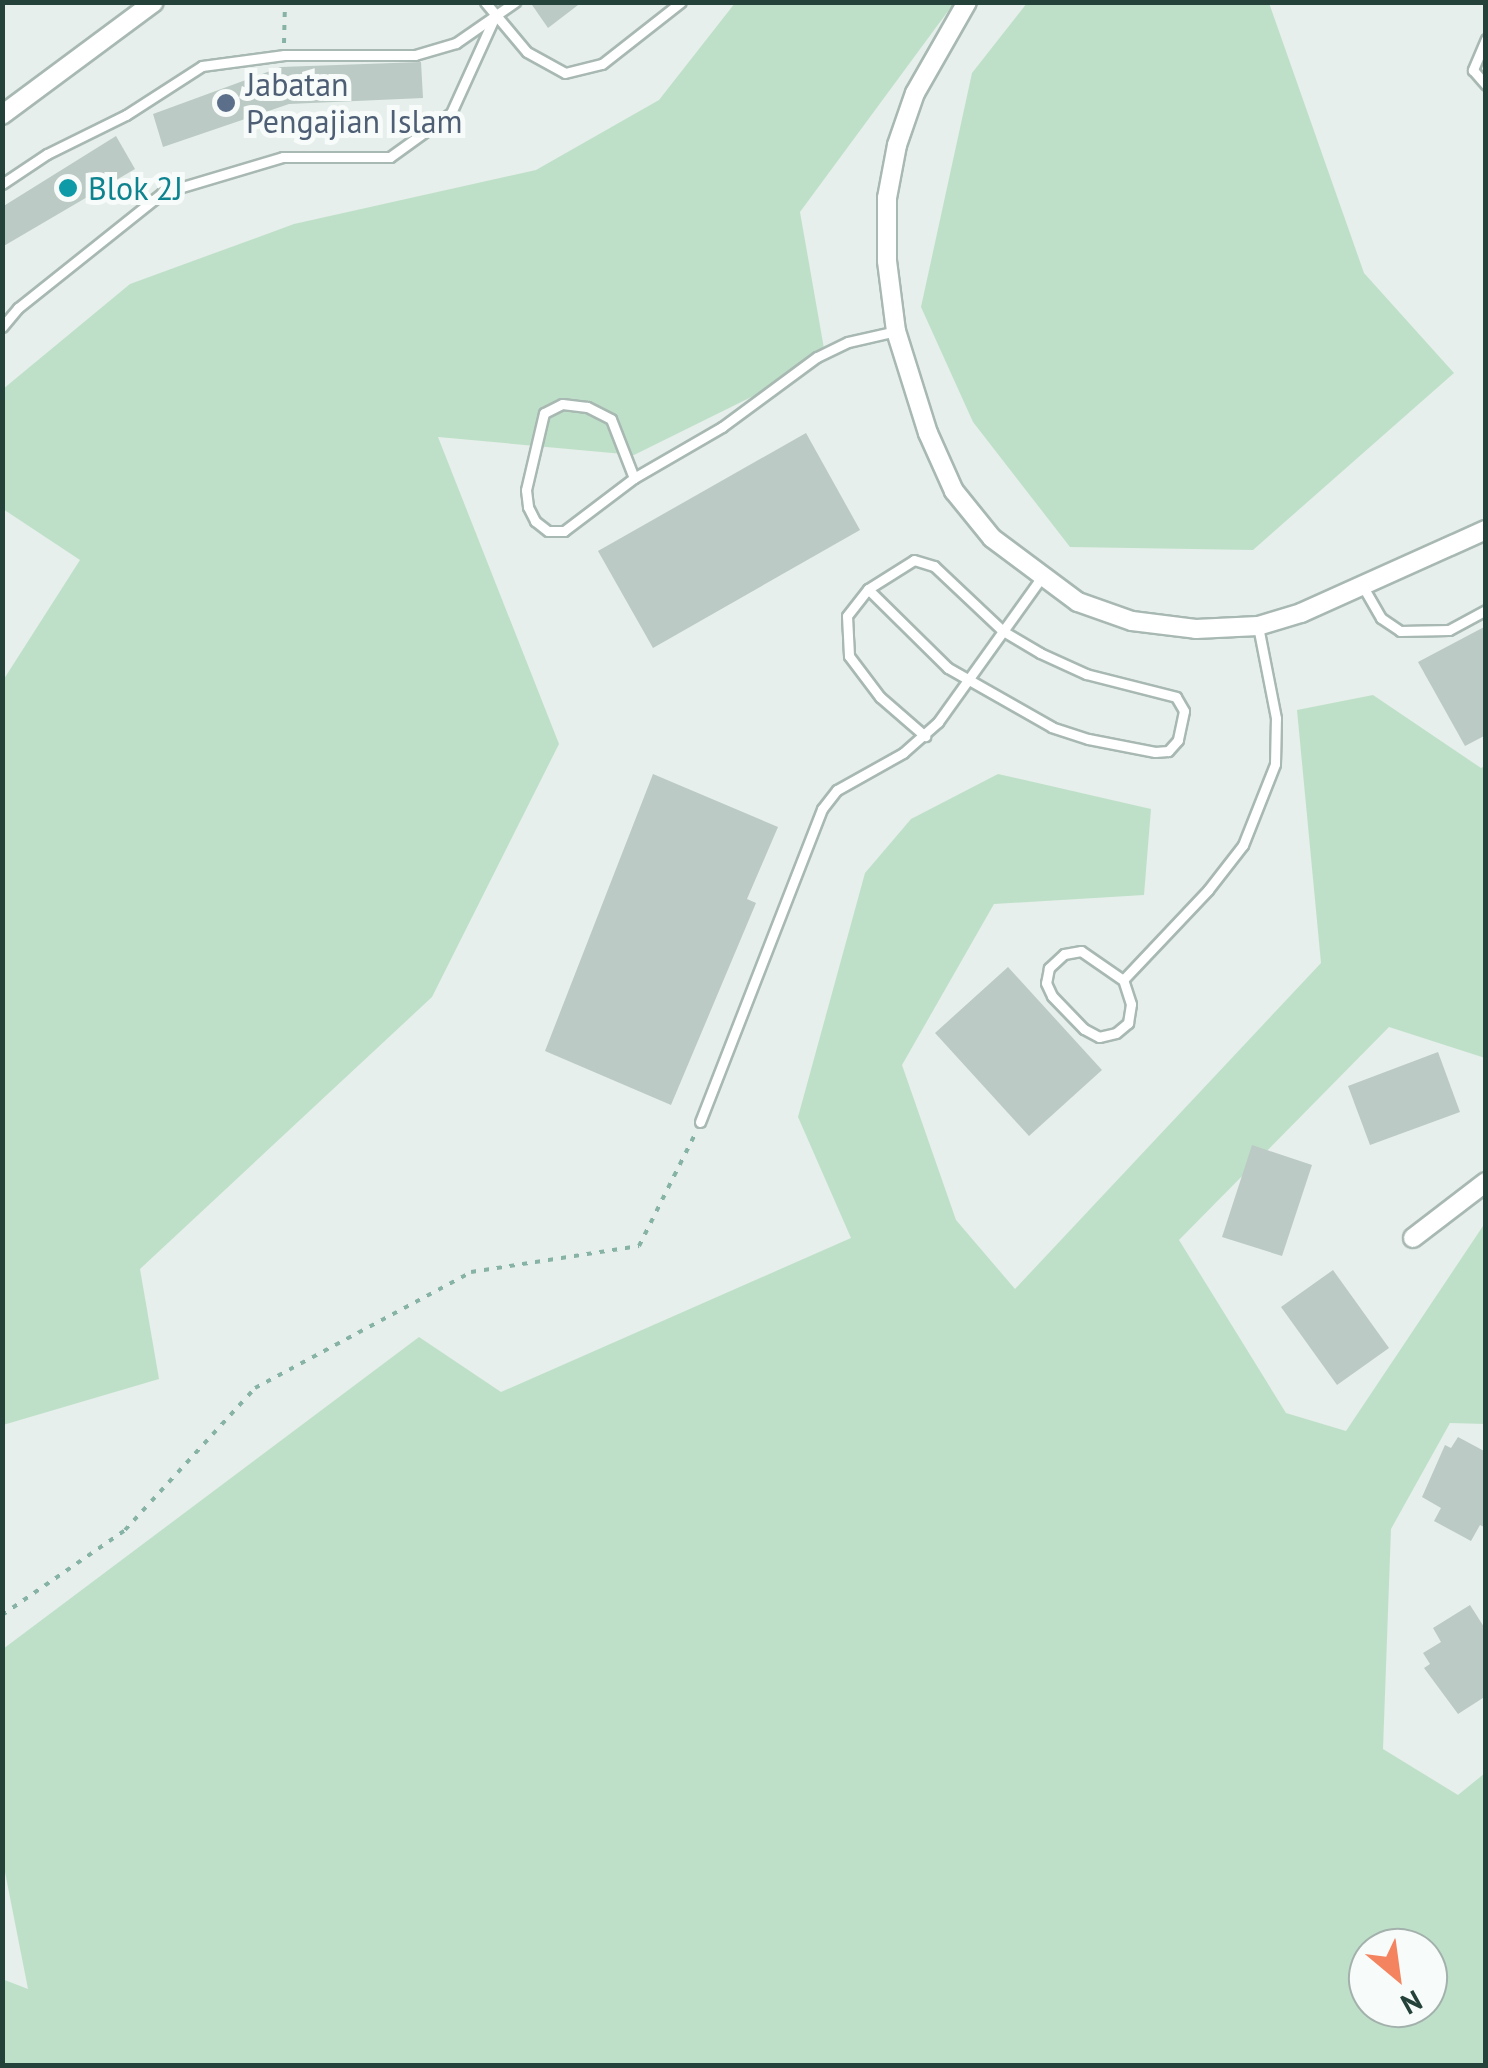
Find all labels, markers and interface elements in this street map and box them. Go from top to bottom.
place label: Jabatan Pengajian Islam [246,66,463,141]
marker: Jabatan Pengajian Islam [215,92,237,114]
place label: Blok 2J [88,169,184,207]
marker: Blok 2J [57,177,79,199]
north arrow [1348,1928,1448,2028]
text: N [1395,1982,1429,2024]

